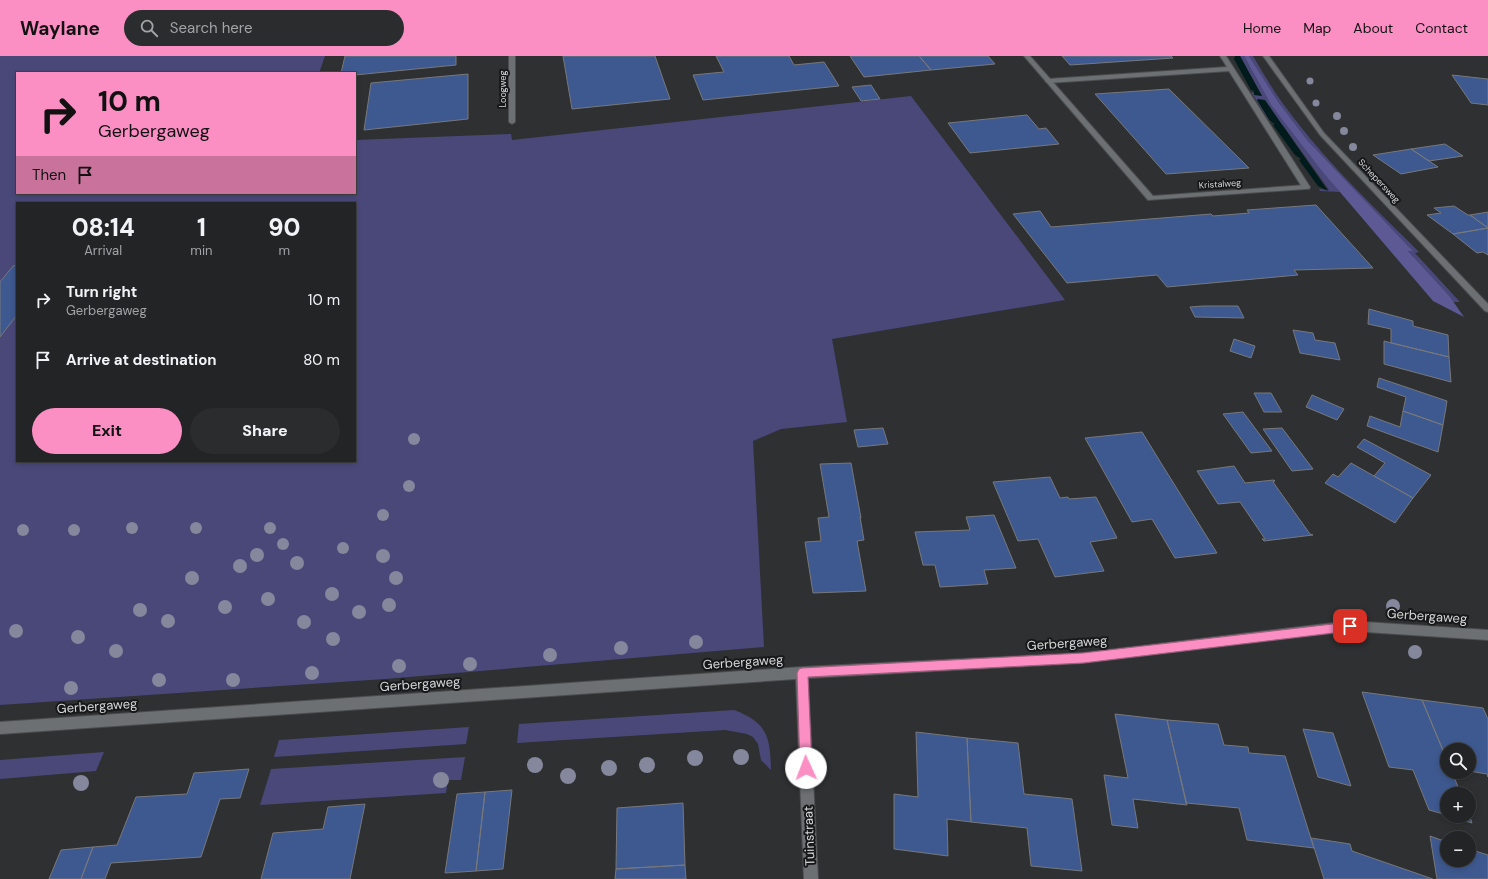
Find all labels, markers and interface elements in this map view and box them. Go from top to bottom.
search box [124,10,404,46]
text: Waylane [20,16,100,41]
icon: search [138,17,160,39]
text: Search here [170,18,253,38]
text: Home [1243,19,1281,37]
text: Map [1303,19,1331,37]
text: About [1353,19,1393,37]
text: Contact [1415,19,1468,37]
street label: Loogweg [497,71,509,107]
text: 10 m [98,83,161,120]
icon: right [32,88,84,140]
text: Gerbergaweg [98,119,210,143]
street label: Schepersweg [1356,156,1402,206]
icon: arrive [74,164,96,186]
text: Then [32,165,66,185]
street label: Kristalweg [1198,177,1242,191]
text: 08:14 [72,212,135,243]
text: 1 [197,212,206,243]
text: 90 [268,212,300,243]
text: Arrival [84,242,122,259]
text: min [190,242,212,259]
text: m [278,242,290,259]
text: Turn right [66,282,137,302]
icon: right [32,289,54,311]
text: 10 m [308,290,340,310]
text: Gerbergaweg [66,302,147,319]
icon: arrive [32,349,54,371]
text: Arrive at destination [66,350,217,370]
text: 80 m [303,350,340,370]
button: Exit [32,408,182,454]
button: Share [190,408,340,454]
street label: Gerbergaweg [1386,605,1468,627]
pin [1333,609,1367,643]
icon: arrive [1339,615,1361,637]
street label: Gerbergaweg [1026,632,1108,654]
street label: Gerbergaweg [702,651,784,673]
street label: Gerbergaweg [379,673,461,695]
street label: Gerbergaweg [56,695,138,717]
map controls [1440,743,1476,867]
button: search [1440,743,1476,779]
position arrow [785,747,827,789]
button: + [1440,787,1476,823]
street label: Tuinstraat [799,806,819,866]
button: − [1440,831,1476,867]

